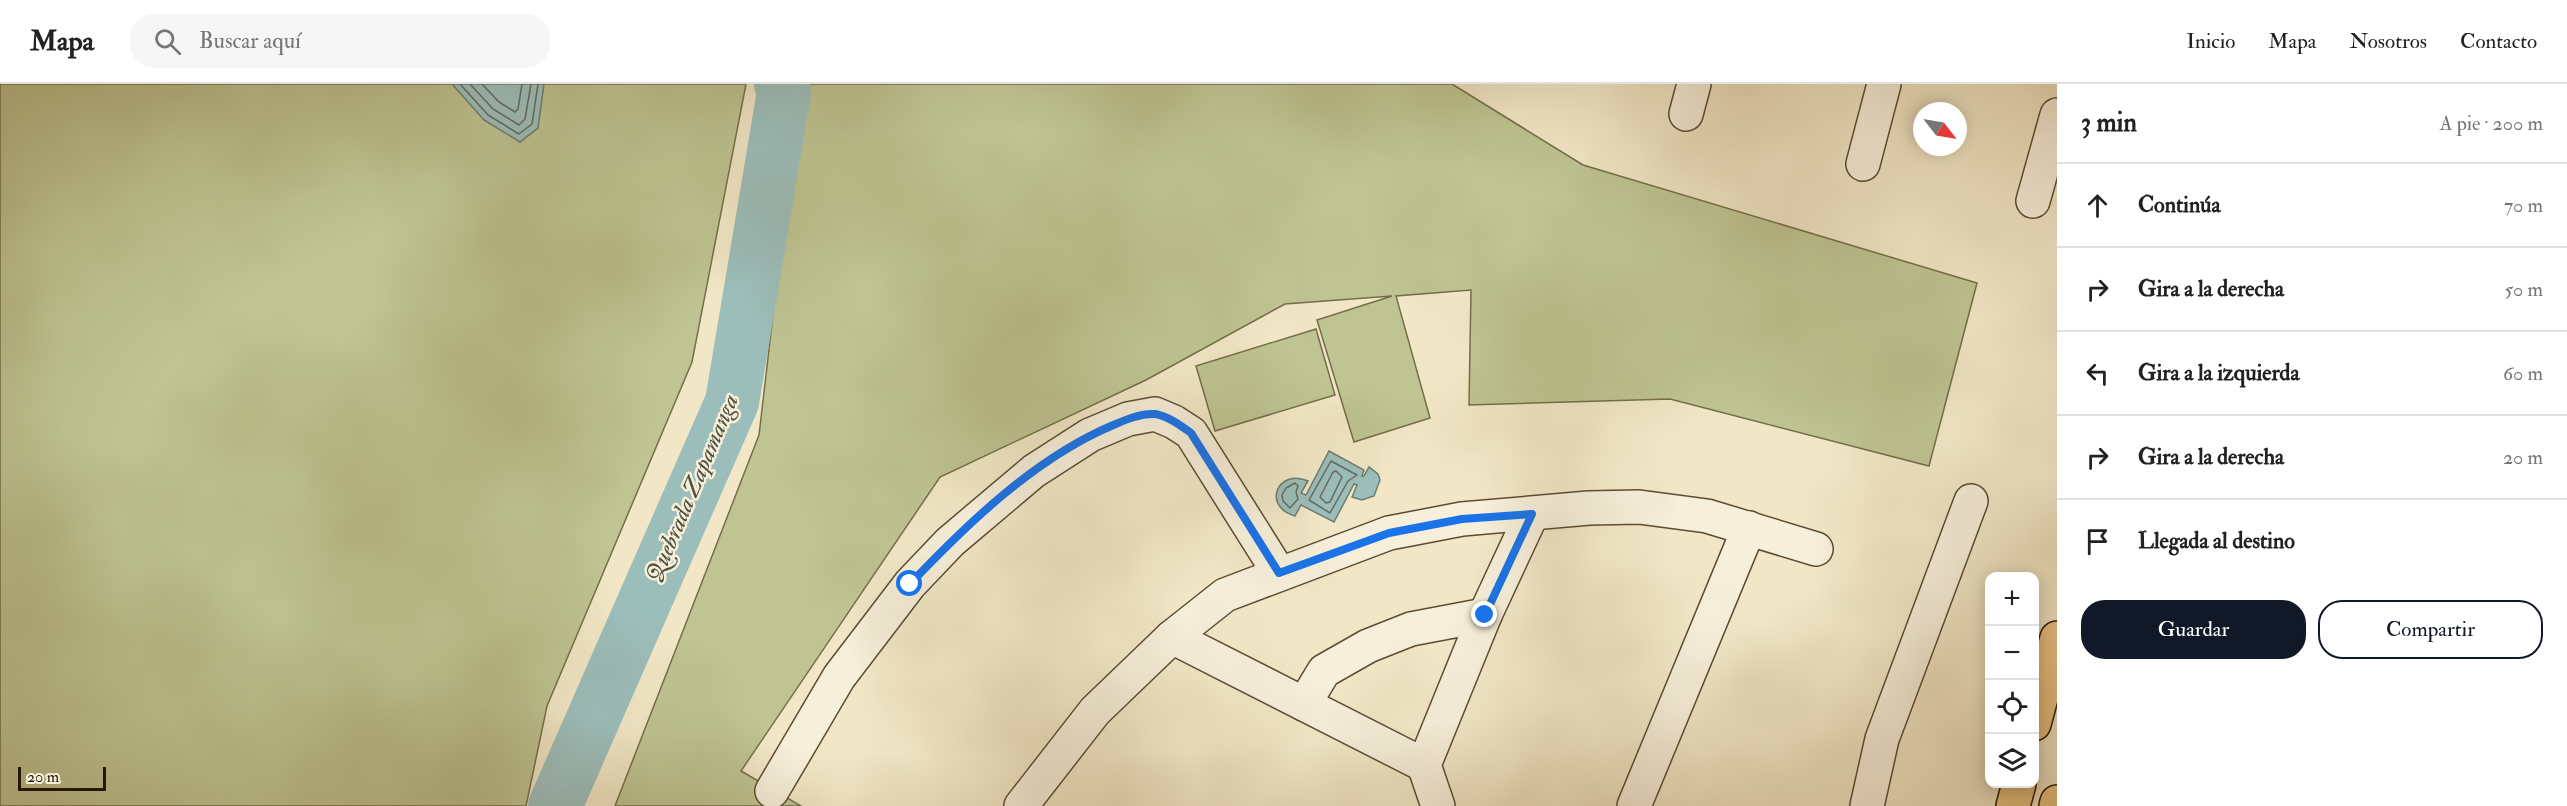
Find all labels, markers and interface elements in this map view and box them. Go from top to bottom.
search box [130,14,550,68]
text: Mapa [30,24,94,59]
icon: search [151,25,184,58]
text: Buscar aquí [199,27,301,55]
text: Inicio [2186,28,2235,55]
text: Mapa [2268,28,2316,55]
text: Nosotros [2349,28,2427,55]
text: Contacto [2460,28,2537,55]
north arrow [1913,102,1967,156]
text: 3 min [2081,107,2137,139]
text: A pie · 200 m [2440,111,2543,136]
icon: ahead [2081,189,2114,222]
text: Continúa [2138,191,2221,219]
text: 70 m [2504,193,2543,218]
icon: right [2081,273,2114,306]
text: Gira a la derecha [2138,275,2284,303]
text: 50 m [2504,277,2543,302]
icon: left [2081,357,2114,390]
text: Gira a la izquierda [2138,359,2299,387]
text: 60 m [2503,361,2543,386]
water label: Quebrada Zapamanga [639,390,746,587]
icon: right [2081,441,2114,474]
text: Gira a la derecha [2138,443,2284,471]
text: 20 m [2503,445,2543,470]
icon: arrive [2081,525,2114,558]
text: Llegada al destino [2138,527,2295,555]
route start [896,570,922,596]
map controls [1985,572,2039,788]
button: + [1985,572,2039,626]
button: Guardar [2081,600,2306,659]
button: Compartir [2318,600,2543,659]
route end [1471,601,1497,627]
button: − [1985,626,2039,680]
button: locate [1985,680,2039,734]
button: layers [1985,734,2039,788]
scale bar [18,764,106,792]
text: 20 m [27,767,59,787]

